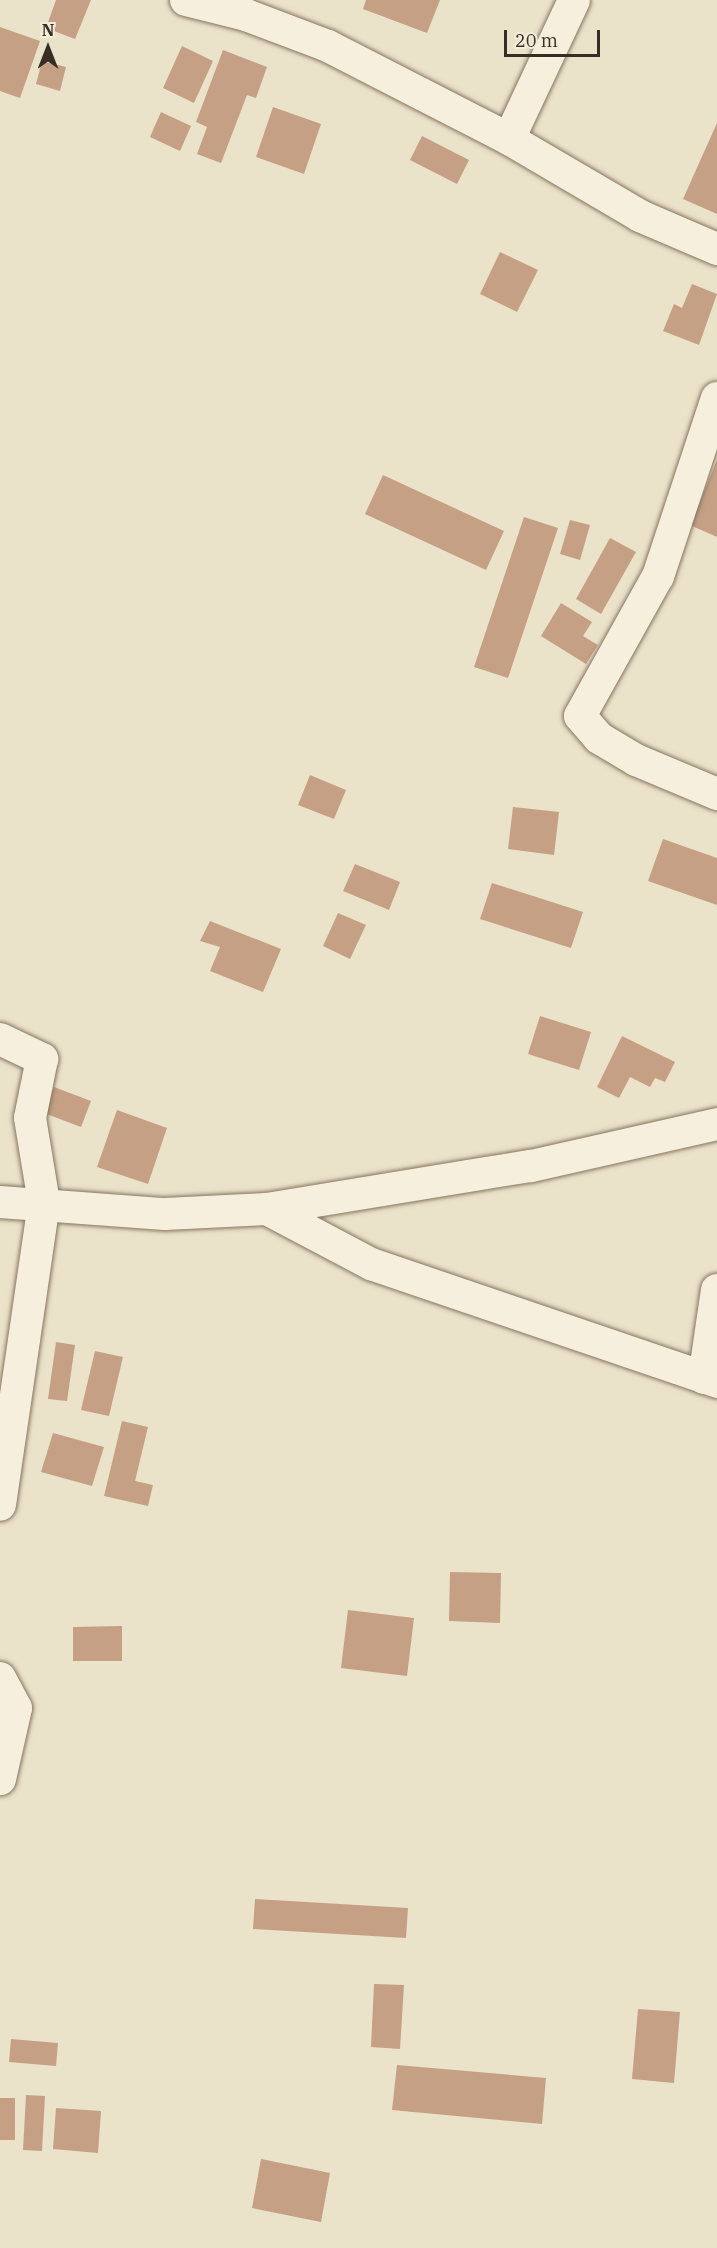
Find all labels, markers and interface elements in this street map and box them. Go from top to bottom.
north arrow [18,18,78,78]
scale bar [507,18,603,56]
text: N [42,20,54,40]
text: 20 m [515,29,558,52]

